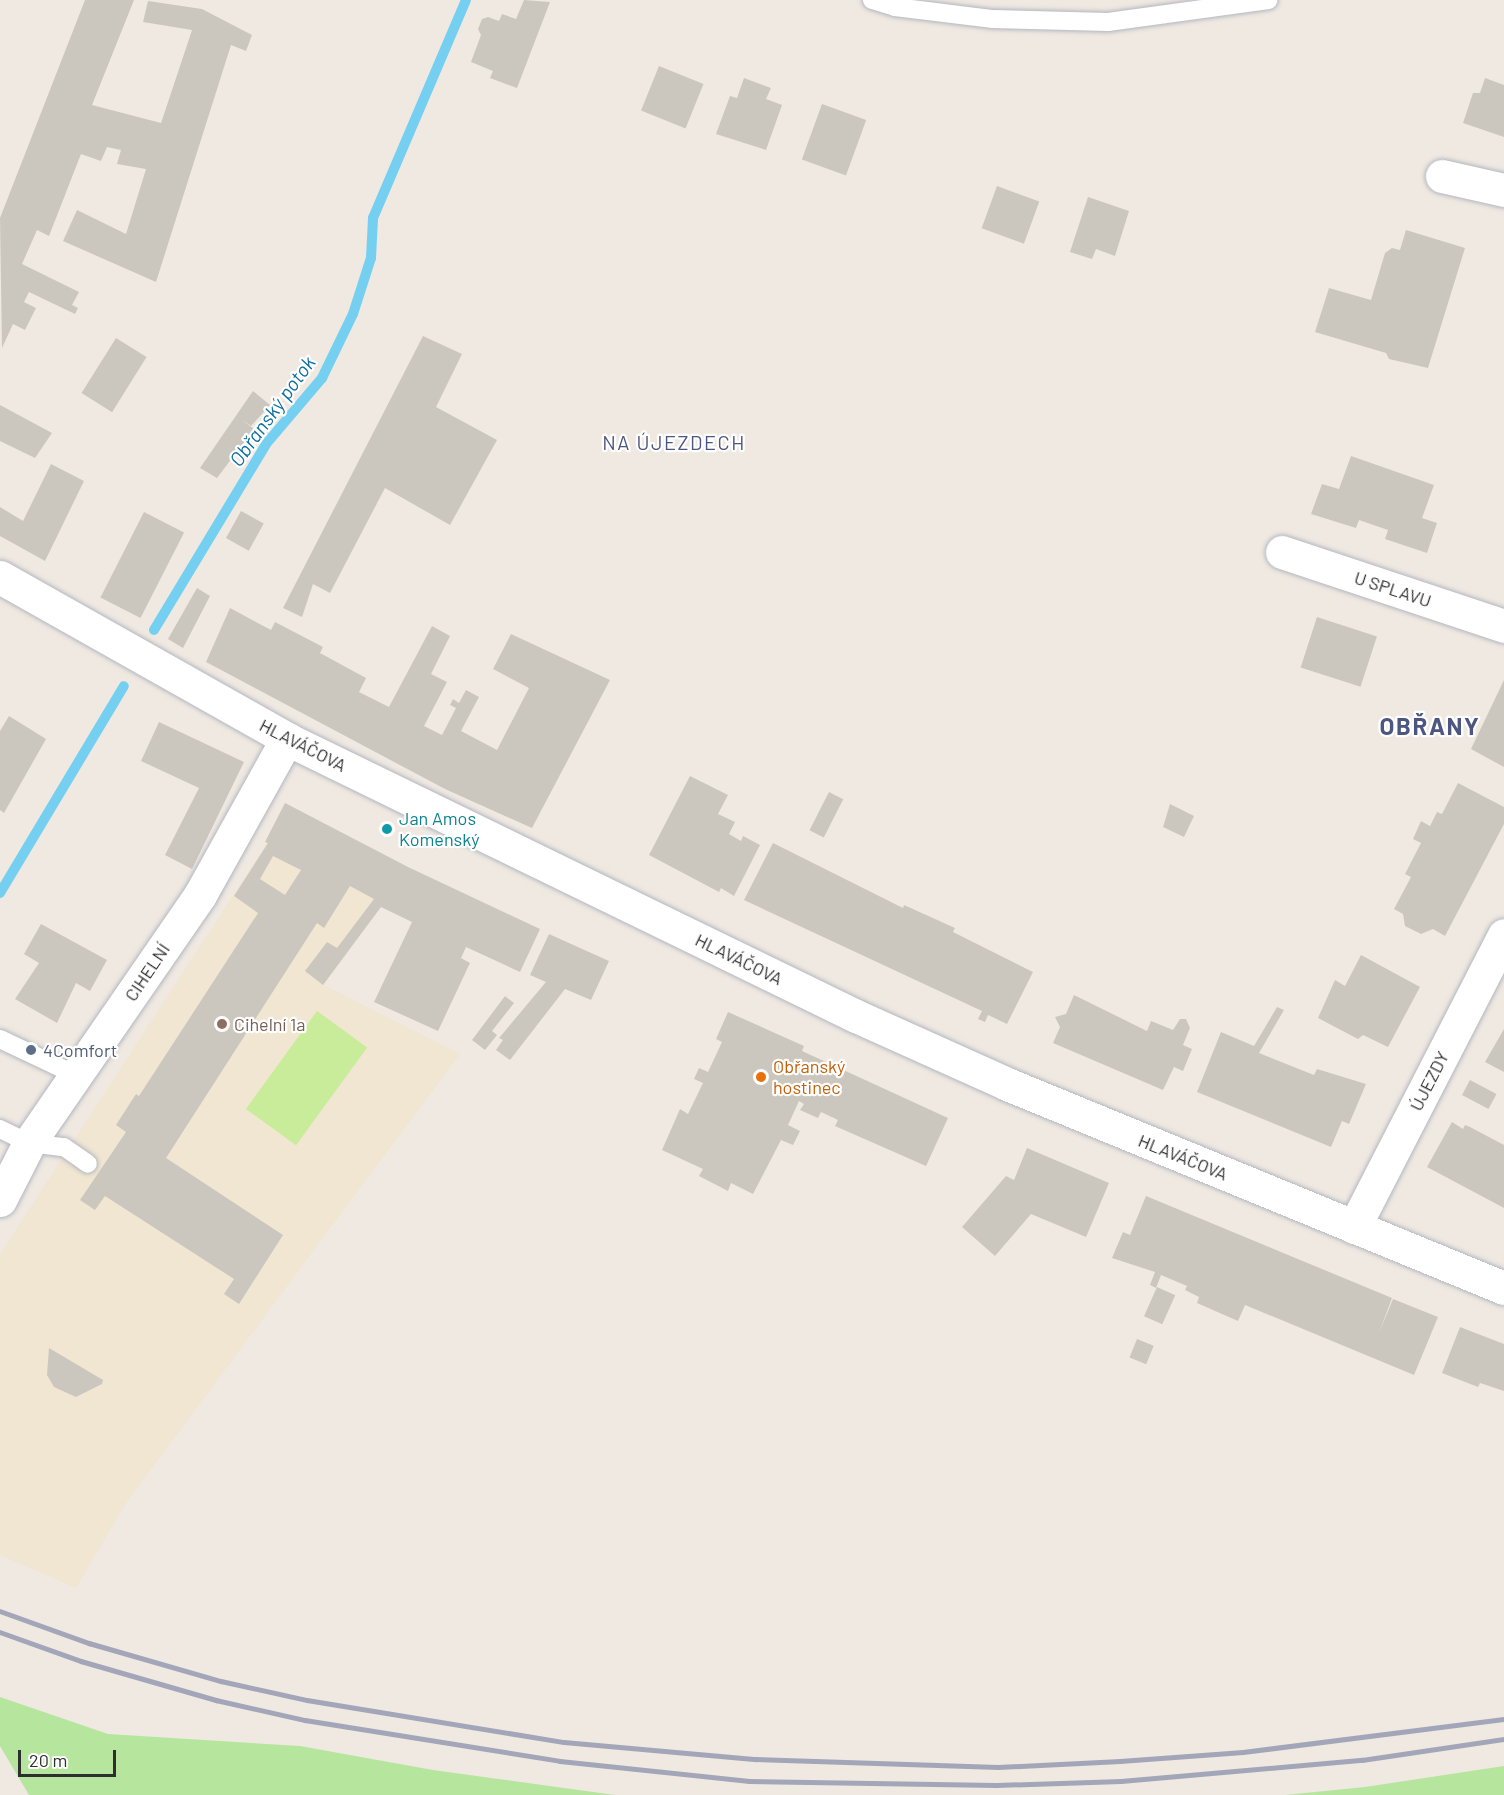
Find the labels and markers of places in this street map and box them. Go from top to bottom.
place label: Jan Amos Komenský [399,808,480,850]
marker: Jan Amos Komenský [380,822,394,836]
place label: Cihelní 1a [234,1013,305,1035]
marker: Cihelní 1a [215,1017,229,1031]
place label: 4Comfort [43,1039,117,1061]
marker: 4Comfort [24,1043,38,1057]
place label: Obřanský hostinec [773,1056,845,1098]
marker: Obřanský hostinec [754,1070,768,1084]

